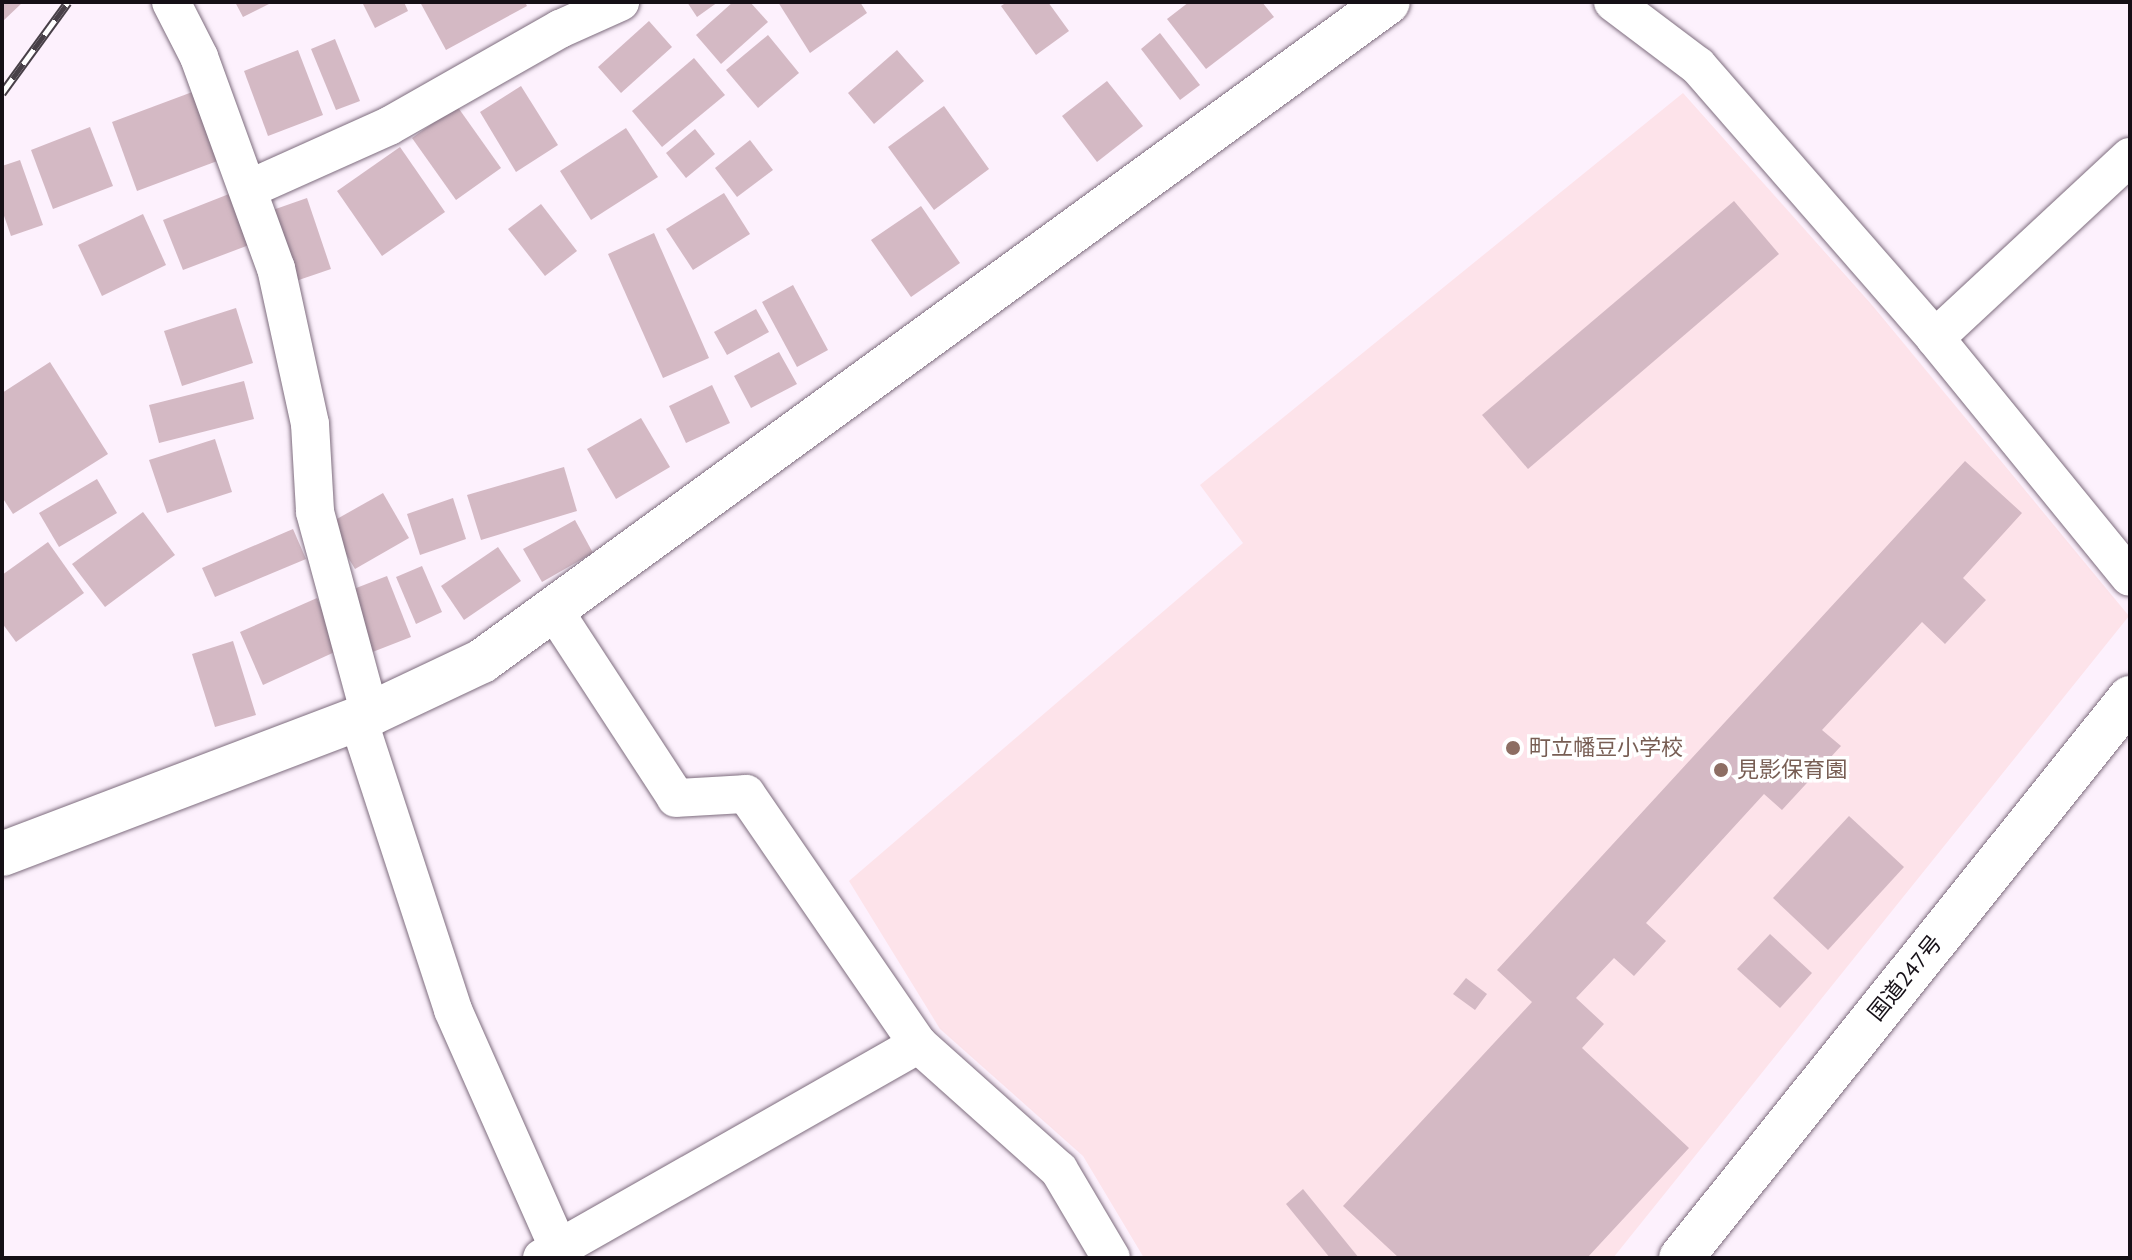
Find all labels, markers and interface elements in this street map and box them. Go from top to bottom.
place label: 町立幡豆小学校 [1529,735,1683,761]
marker: 町立幡豆小学校 [1504,739,1522,757]
place label: 見影保育園 [1737,757,1847,783]
marker: 見影保育園 [1712,761,1730,779]
street label: 国道247号 [1863,930,1947,1026]

